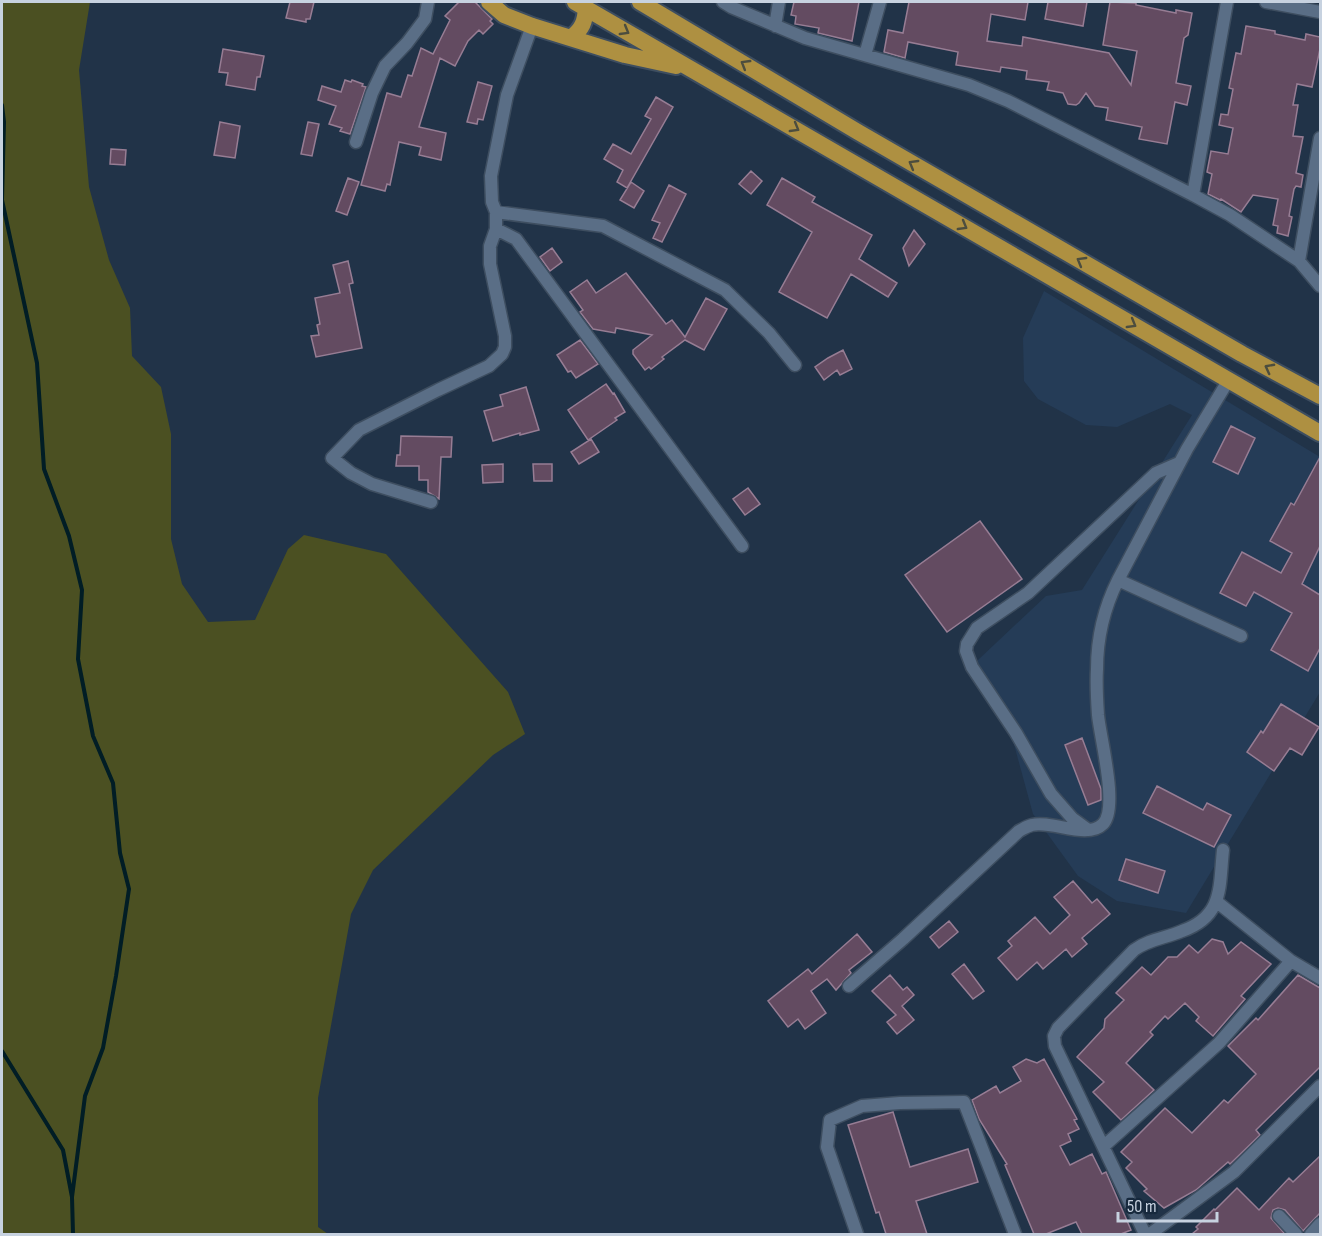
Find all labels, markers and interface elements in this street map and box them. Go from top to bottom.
one-way arrow [619,24,629,35]
one-way arrow [741,59,751,71]
one-way arrow [788,121,799,132]
one-way arrow [909,159,919,171]
one-way arrow [957,218,967,230]
one-way arrow [1077,257,1088,268]
one-way arrow [1125,317,1136,329]
one-way arrow [1265,364,1275,375]
scale bar [1118,1185,1217,1223]
text: 50 m [1127,1196,1157,1217]

